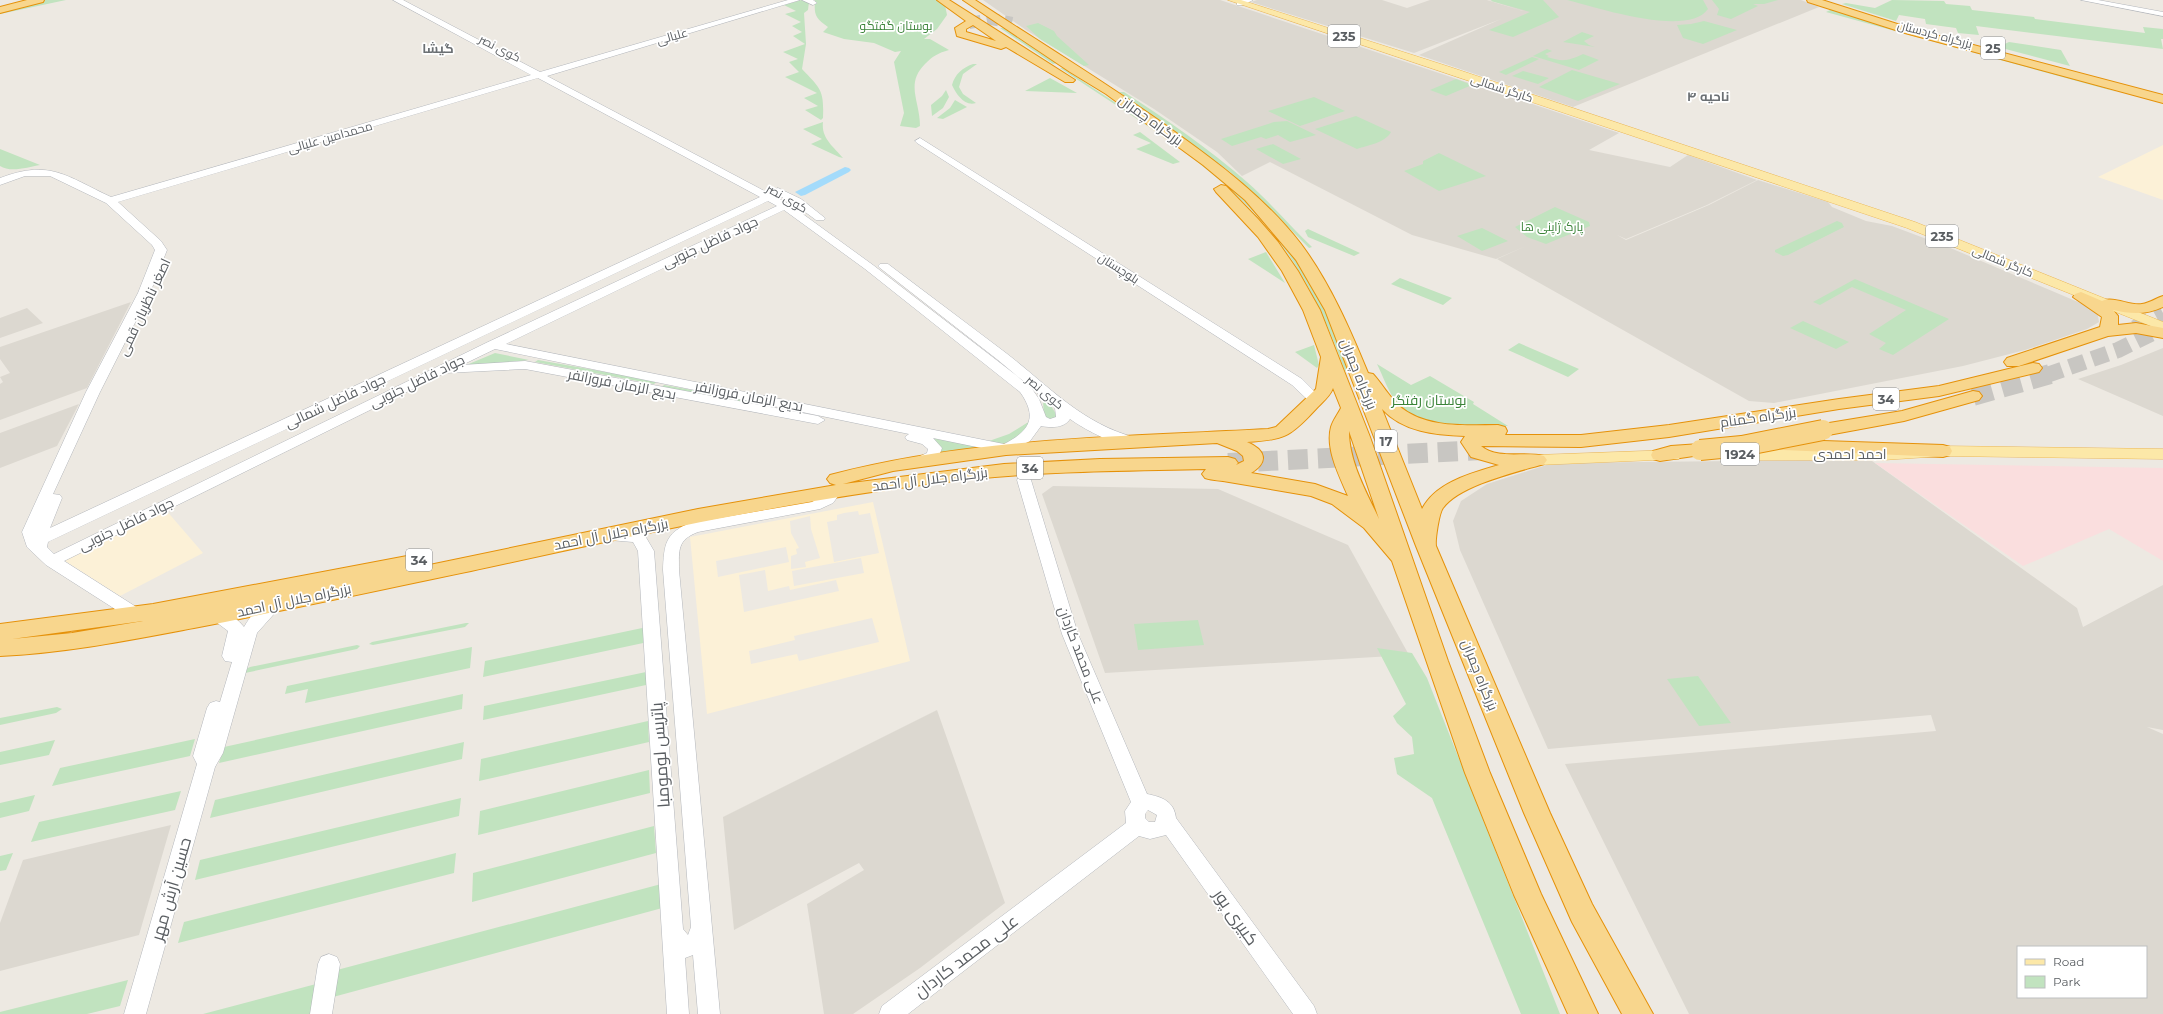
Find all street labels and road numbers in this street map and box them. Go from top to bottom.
street label: بزرگراه کردستان [1896,17,1974,51]
street label: علیالی [655,24,689,48]
road number: 235 [1328,25,1360,47]
street label: کوی نصر [476,31,523,65]
road number: 25 [1981,37,2005,59]
street label: کارگر شمالی [1469,71,1535,105]
street label: بزرگراه چمران [1115,91,1187,150]
street label: محمدامین علیالی [286,118,374,156]
street label: کوی نصر [763,180,810,216]
street label: جواد فاضل جنوبی [659,212,761,272]
road number: 235 [1926,225,1958,247]
street label: کارگر شمالی [1970,242,2036,280]
street label: بلوچستان [1095,249,1142,288]
street label: اصغر ناظریان قمی [114,255,174,359]
street label: بزرگراه چمران [1336,336,1381,413]
street label: جواد فاضل جنوبی [366,350,468,412]
street label: بدیع الزمان فروزانفر [565,364,678,403]
street label: جواد فاضل شمالی [282,370,388,432]
street label: کوی نصر [1022,371,1067,412]
street label: بدیع‌ الزمان فروزانفر [692,376,805,415]
road number: 34 [1873,388,1899,410]
street label: بزرگراه گمنام [1719,403,1797,432]
road number: 17 [1375,430,1397,452]
road number: 1924 [1721,443,1759,465]
street label: احمد احمدی [1813,445,1887,463]
road number: 34 [1017,457,1043,479]
street label: بزرگراه جلال آل احمد [871,463,989,495]
street label: جواد فاضل جنوبی [75,493,177,555]
street label: بزرگراه جلال آل احمد [552,514,670,554]
road number: 34 [406,549,432,571]
street label: بزرگراه جلال آل احمد [235,579,353,621]
street label: علی محمد کاردان [1054,604,1108,706]
street label: بزرگراه چمران [1457,637,1502,714]
street label: پاتریس لومومبا [646,701,676,808]
street label: حسین آرش مهر [146,835,196,944]
street label: کبیری پور [1207,884,1263,950]
street label: علی محمد کاردان [910,910,1023,1002]

